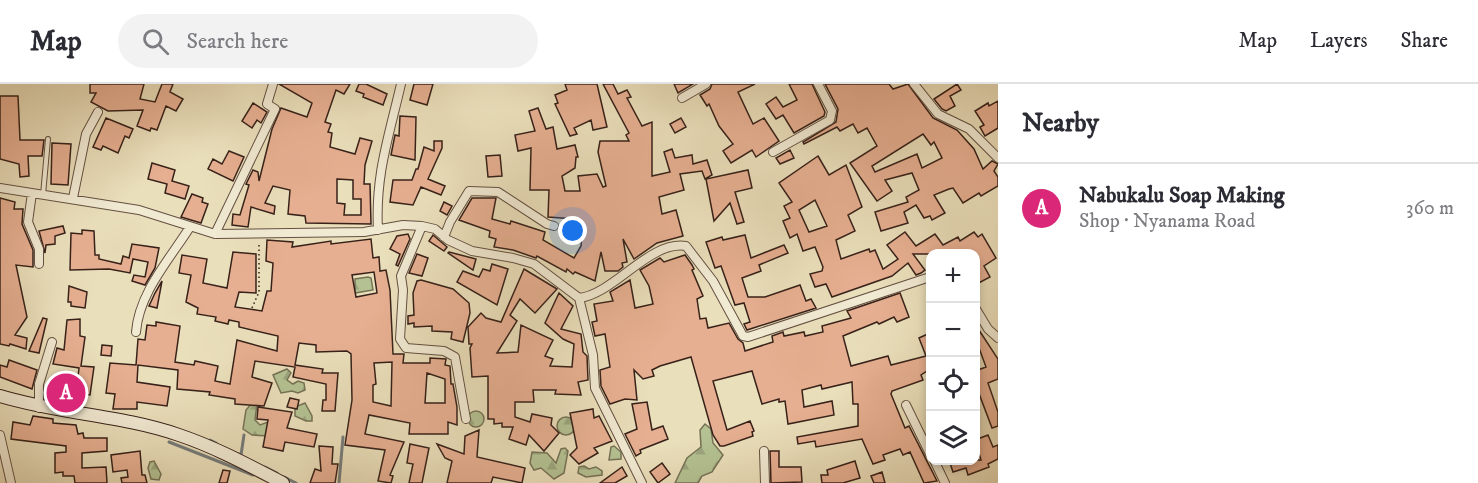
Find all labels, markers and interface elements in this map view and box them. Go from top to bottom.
search box [118,14,538,68]
text: Map [30,24,82,59]
icon: search [139,25,172,58]
text: Search here [187,28,288,55]
text: Map [1238,28,1277,54]
text: Layers [1310,28,1368,54]
text: Share [1401,28,1448,54]
text: Nearby [1022,107,1099,140]
text: Nabukalu Soap Making [1079,182,1285,209]
text: A [1035,196,1048,221]
text: 360 m [1406,196,1454,221]
text: Shop · Nyanama Road [1079,209,1255,234]
your location [558,216,587,245]
map controls [926,249,980,465]
button: + [926,249,980,303]
button: − [926,303,980,357]
button: locate [926,357,980,411]
pin: A [46,370,86,416]
button: layers [926,411,980,465]

